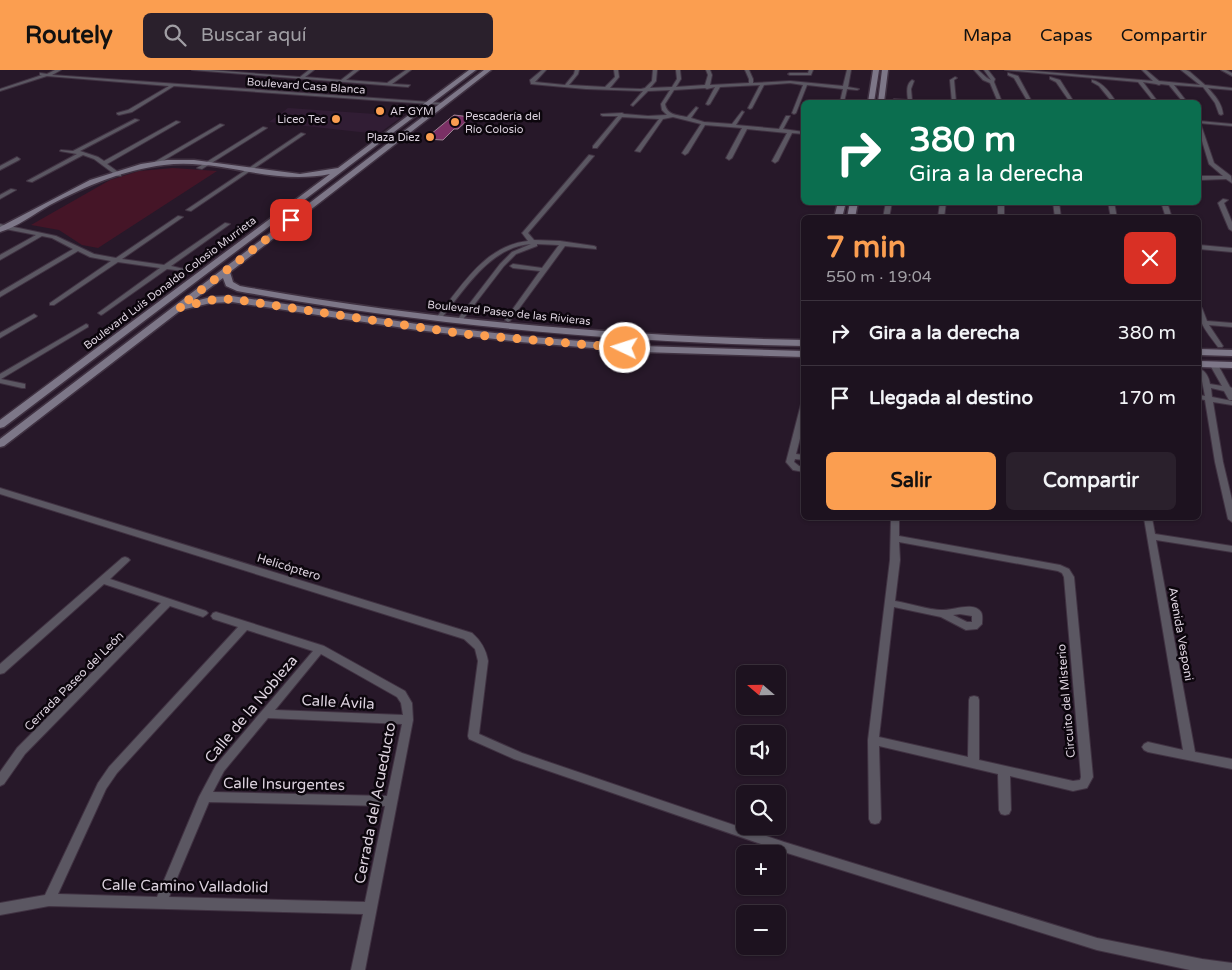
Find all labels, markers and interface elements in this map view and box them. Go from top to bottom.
search box [143,13,493,58]
text: Routely [25,21,113,50]
icon: search [161,21,189,49]
text: Buscar aquí [201,24,306,46]
text: Mapa [963,24,1012,46]
text: Capas [1040,24,1093,46]
text: Compartir [1121,24,1207,46]
street label: Boulevard Casa Blanca [246,75,366,97]
marker: AF GYM [374,105,386,117]
place label: AF GYM [390,105,434,118]
place label: Pescadería del Río Colosio [465,110,541,136]
place label: Liceo Tec [277,113,326,126]
marker: Liceo Tec [330,113,342,125]
marker: Pescadería del Río Colosio [449,116,461,128]
text: 380 m [909,119,1016,161]
icon: right [826,120,891,185]
place label: Plaza Diez [367,131,421,144]
marker: Plaza Diez [424,131,436,143]
text: Gira a la derecha [909,161,1084,187]
pin [270,199,312,241]
icon: arrive [277,206,305,234]
street label: Boulevard Luis Donaldo Colosio Murrieta [81,214,259,352]
text: 7 min [826,229,906,266]
button: close [1124,232,1176,284]
text: 550 m · 19:04 [826,267,932,287]
street label: Boulevard Paseo de las Rivieras [427,298,591,328]
icon: right [826,319,854,347]
position arrow [598,321,650,373]
text: Gira a la derecha [869,322,1020,344]
text: 380 m [1118,322,1176,344]
icon: arrive [826,384,854,412]
text: Llegada al destino [869,387,1033,409]
text: 170 m [1118,387,1176,409]
button: Salir [826,452,996,510]
button: Compartir [1006,452,1176,510]
street label: Helicóptero [255,551,323,583]
street label: Avenida Vesponi [1166,586,1196,682]
street label: Cerrada Paseo del León [21,628,127,734]
street label: Circuito del Misterio [1054,644,1078,758]
street label: Calle de la Nobleza [201,651,301,767]
north arrow [736,665,786,715]
map controls [736,665,786,955]
street label: Calle Ávila [301,691,375,713]
street label: Cerrada del Acueducto [351,721,399,885]
button: sound [736,725,786,775]
street label: Calle Insurgentes [223,774,345,794]
button: search [736,785,786,835]
button: + [736,845,786,895]
street label: Calle Camino Valladolid [102,876,268,896]
button: − [736,905,786,955]

